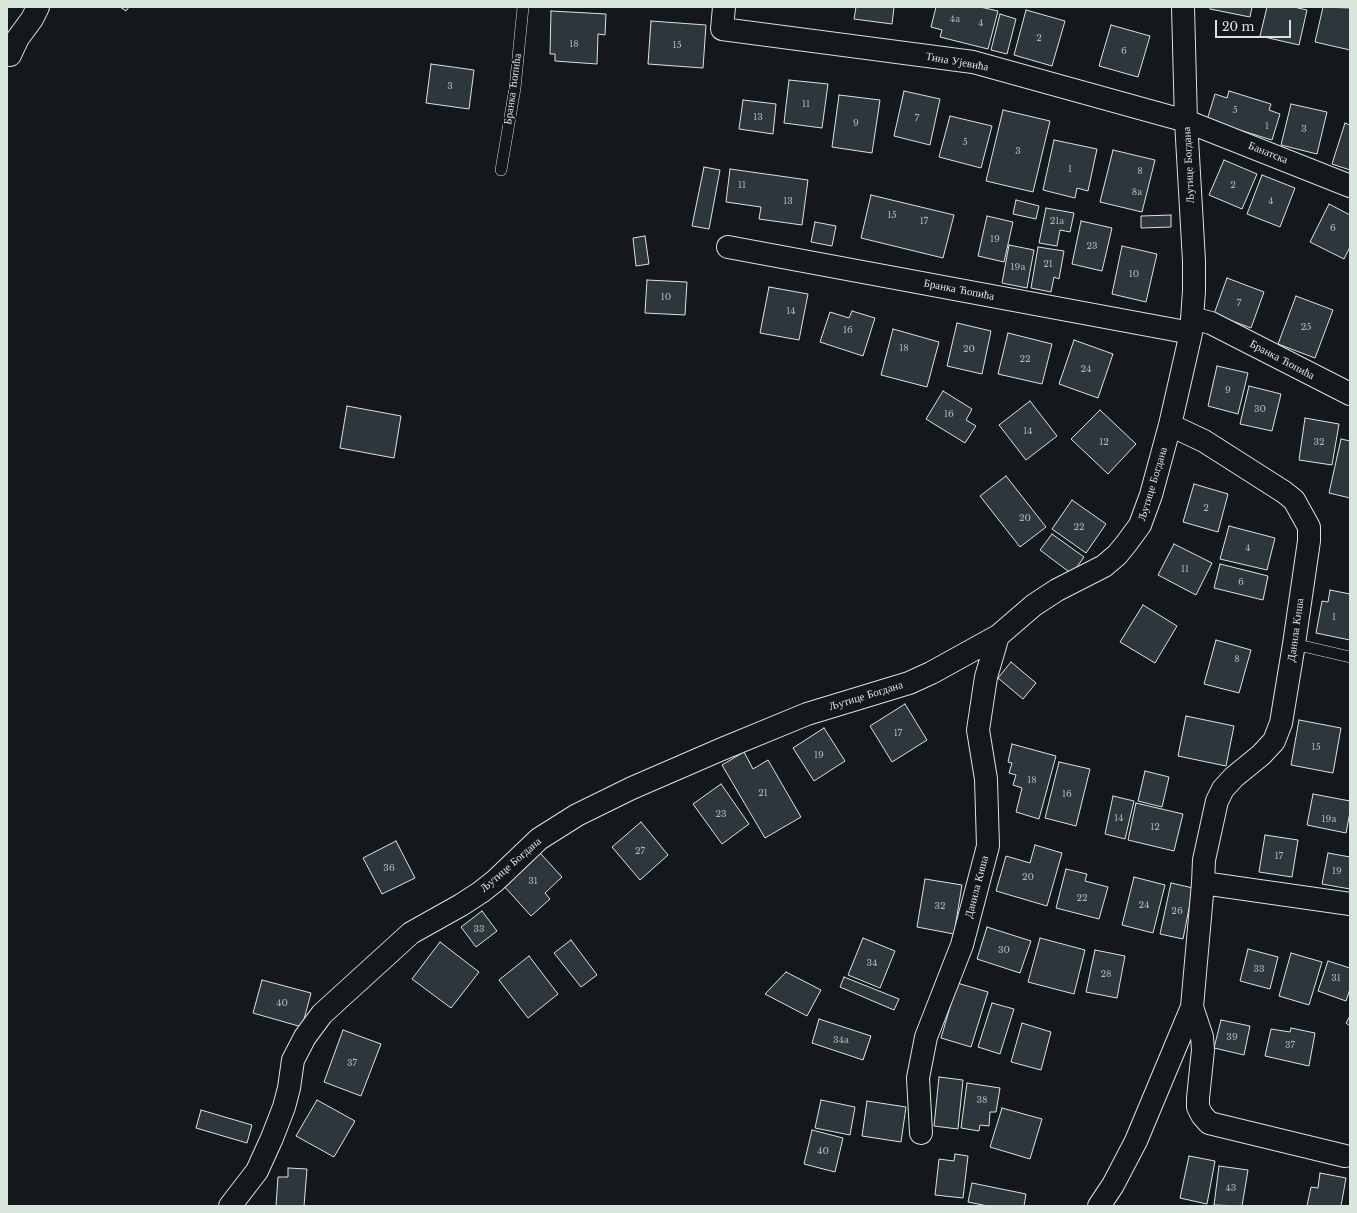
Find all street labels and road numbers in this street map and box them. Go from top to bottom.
street label: Тина Ујевића [925,50,989,74]
street label: Бранка Ћопића [501,53,525,125]
street label: Љутице Богдана [1180,126,1198,204]
street label: Банатска [1246,139,1290,167]
street label: Бранка Ћопића [923,277,995,303]
street label: Бранка Ћопића [1247,337,1317,383]
street label: Љутице Богдана [1135,445,1171,523]
street label: Данила Киша [1285,597,1307,663]
street label: Љутице Богдана [827,678,905,714]
street label: Љутице Богдана [478,835,544,895]
street label: Данила Киша [962,854,992,920]

